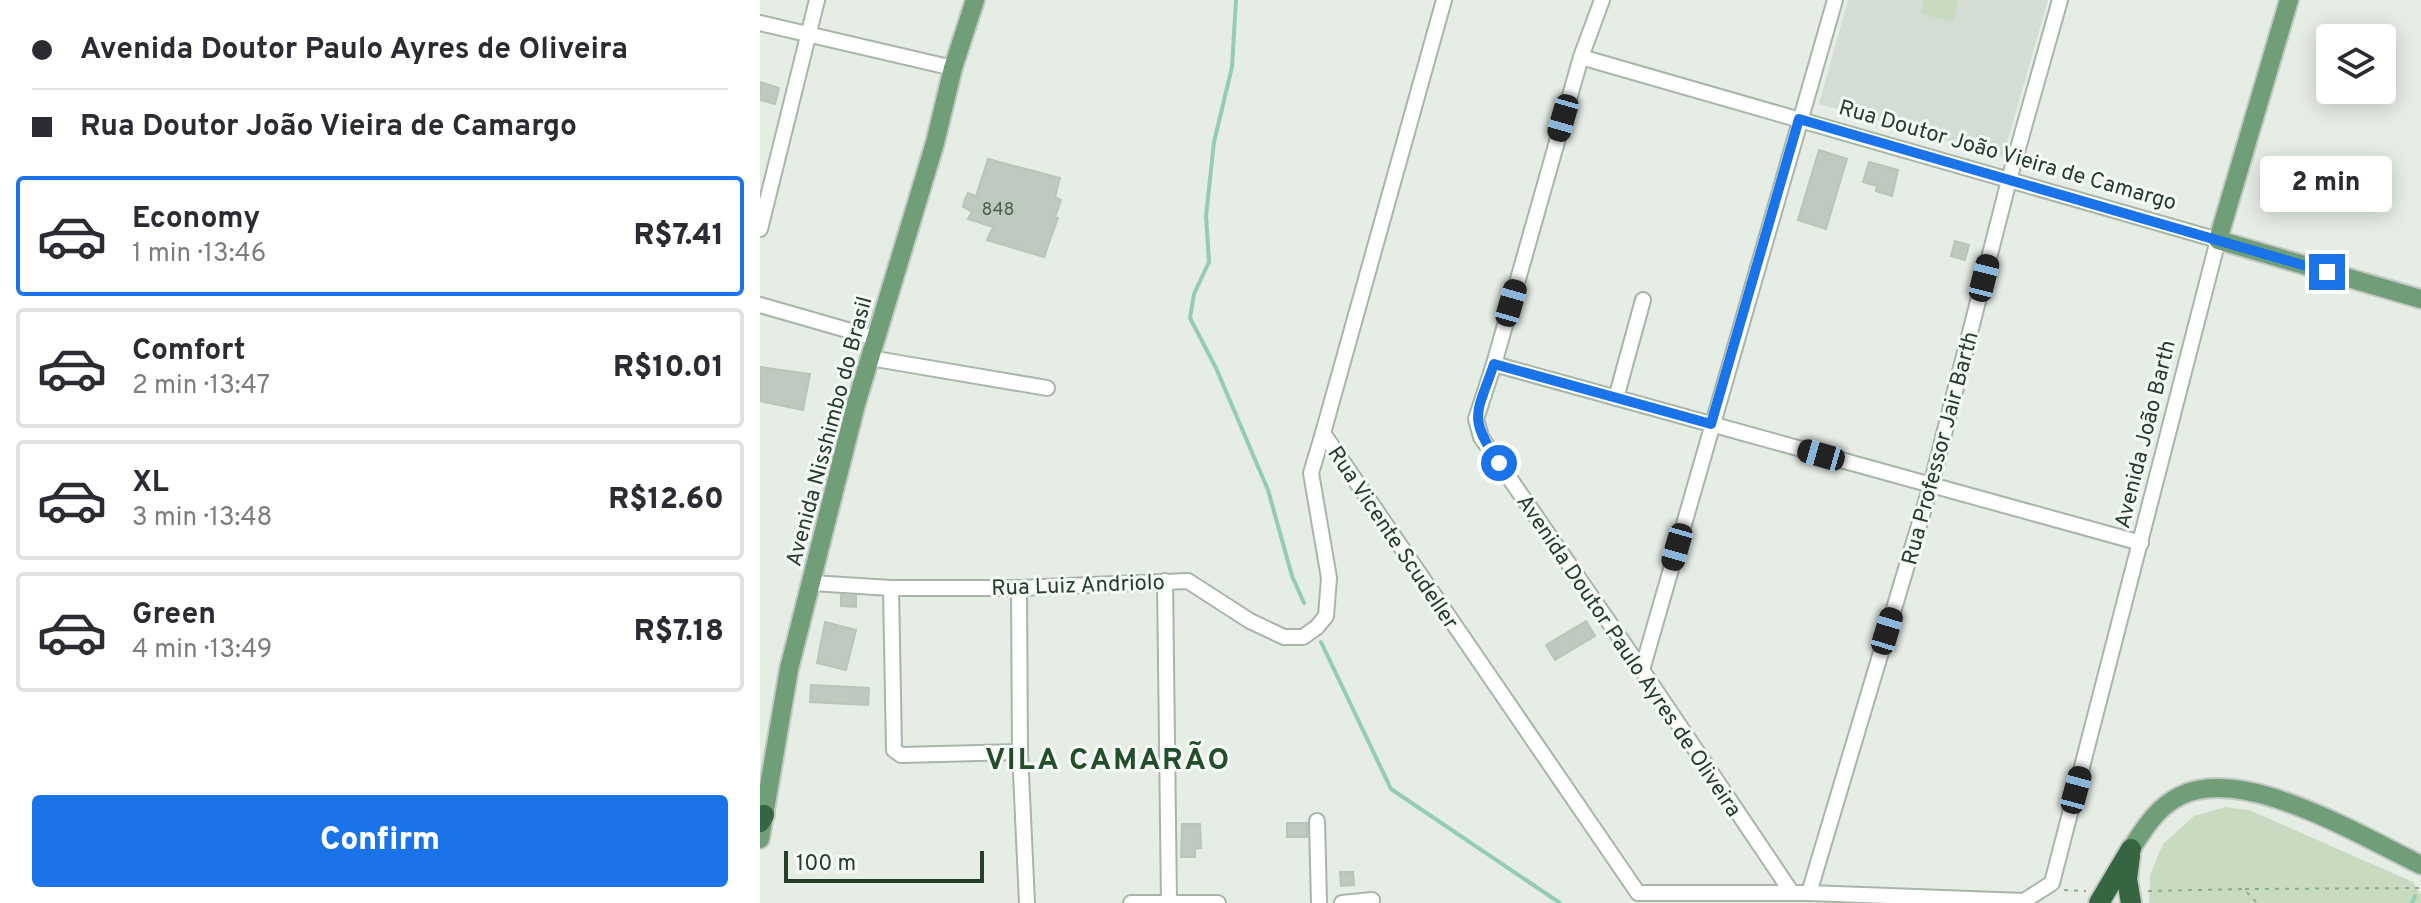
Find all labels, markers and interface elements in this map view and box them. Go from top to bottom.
map controls [2316,24,2396,104]
button: layers [2316,24,2396,104]
text: Avenida Doutor Paulo Ayres de Oliveira [80,32,628,69]
car [1545,92,1581,144]
street label: Rua Doutor João Vieira de Camargo [1835,95,2179,218]
text: Rua Doutor João Vieira de Camargo [80,109,577,146]
callout: 2 min [2261,156,2393,212]
text: 2 min [2292,167,2360,200]
house number: 848 [981,199,1015,222]
icon: car [36,200,108,272]
text: Economy [132,201,260,238]
text: R$7.41 [633,218,724,255]
text: 1 min · 13:46 [132,238,266,271]
car [1967,252,2001,304]
route end [2309,254,2345,290]
car [1493,277,1529,329]
street label: Avenida Nisshimbo do Brasil [781,294,879,570]
street label: Rua Professor Jair Barth [1897,329,1986,568]
icon: car [36,332,108,404]
text: Comfort [132,333,245,370]
street label: Avenida João Barth [2110,338,2183,532]
text: R$10.01 [613,350,724,387]
text: 2 min · 13:47 [132,370,270,403]
car [1795,437,1847,473]
street label: Rua Vicente Scudeller [1321,442,1464,636]
route start [1481,445,1517,481]
icon: car [36,464,108,536]
text: XL [132,465,169,502]
text: R$12.60 [608,482,724,519]
street label: Avenida Doutor Paulo Ayres de Oliveira [1510,490,1746,823]
text: 3 min · 13:48 [132,502,272,535]
car [1659,521,1695,573]
street label: Rua Luiz Andriolo [991,570,1165,603]
icon: car [36,596,108,668]
text: Green [132,597,216,634]
car [1869,605,1905,657]
text: R$7.18 [634,614,724,651]
text: 4 min · 13:49 [132,634,272,667]
district label: VILA CAMARÃO [985,741,1231,780]
car [2058,764,2094,816]
button: Confirm [32,795,728,887]
scale bar [784,847,984,883]
text: 100 m [796,851,856,878]

